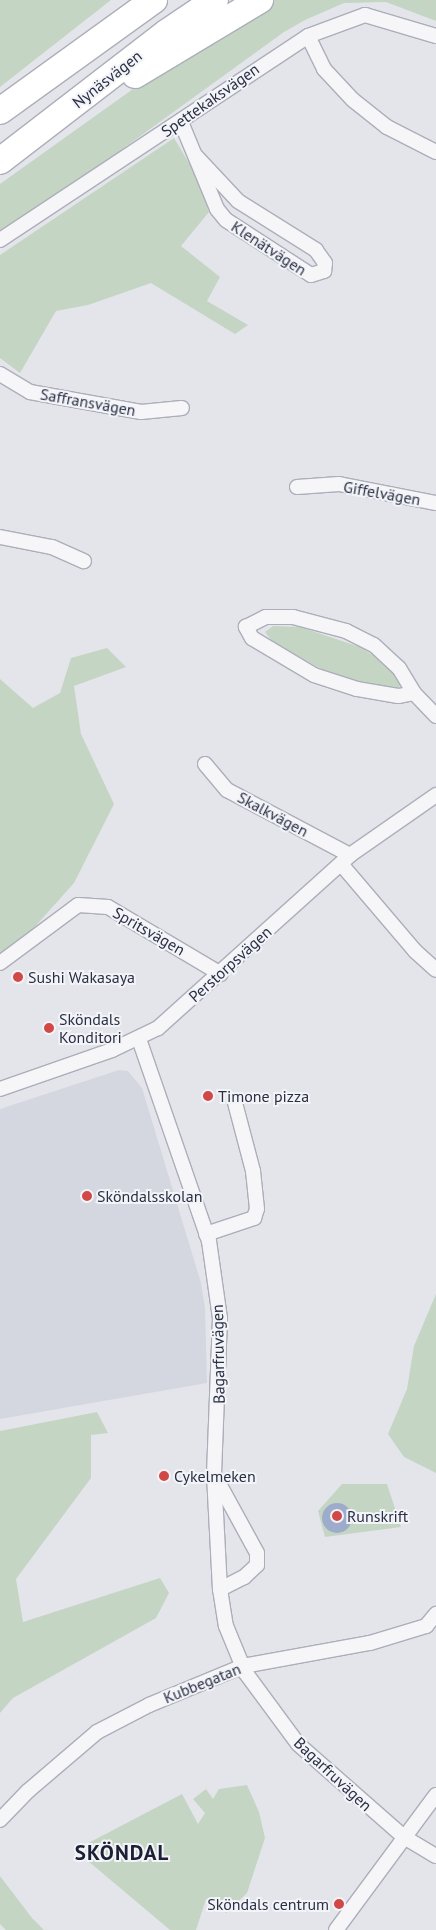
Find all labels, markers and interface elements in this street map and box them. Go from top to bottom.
street label: Nynäsvägen [68,46,146,112]
street label: Spettekaksvägen [157,59,263,141]
street label: Klenätvägen [228,217,310,279]
street label: Saffransvägen [39,384,137,420]
street label: Giffelvägen [342,477,422,509]
street label: Skalkvägen [234,787,312,841]
street label: Spritsvägen [109,903,189,959]
street label: Perstorpsvägen [185,922,275,1006]
place label: Sushi Wakasaya [28,967,135,987]
marker: Sushi Wakasaya [12,971,24,983]
place label: Sköndals Konditori [59,1009,122,1047]
marker: Sköndals Konditori [43,1022,55,1034]
place label: Timone pizza [218,1086,309,1106]
marker: Timone pizza [202,1090,214,1102]
place label: Sköndalsskolan [97,1186,202,1206]
marker: Sköndalsskolan [81,1190,93,1202]
street label: Bagarfruvägen [208,1304,228,1404]
place label: Cykelmeken [174,1466,256,1486]
marker: Cykelmeken [158,1470,170,1482]
place label: Runskrift [347,1506,408,1526]
marker: Runskrift [331,1510,343,1522]
street label: Kubbegatan [160,1659,244,1707]
street label: Bagarfruvägen [290,1733,376,1815]
district label: SKÖNDAL [74,1840,170,1866]
place label: Sköndals centrum [207,1894,329,1914]
marker: Sköndals centrum [333,1898,345,1910]

